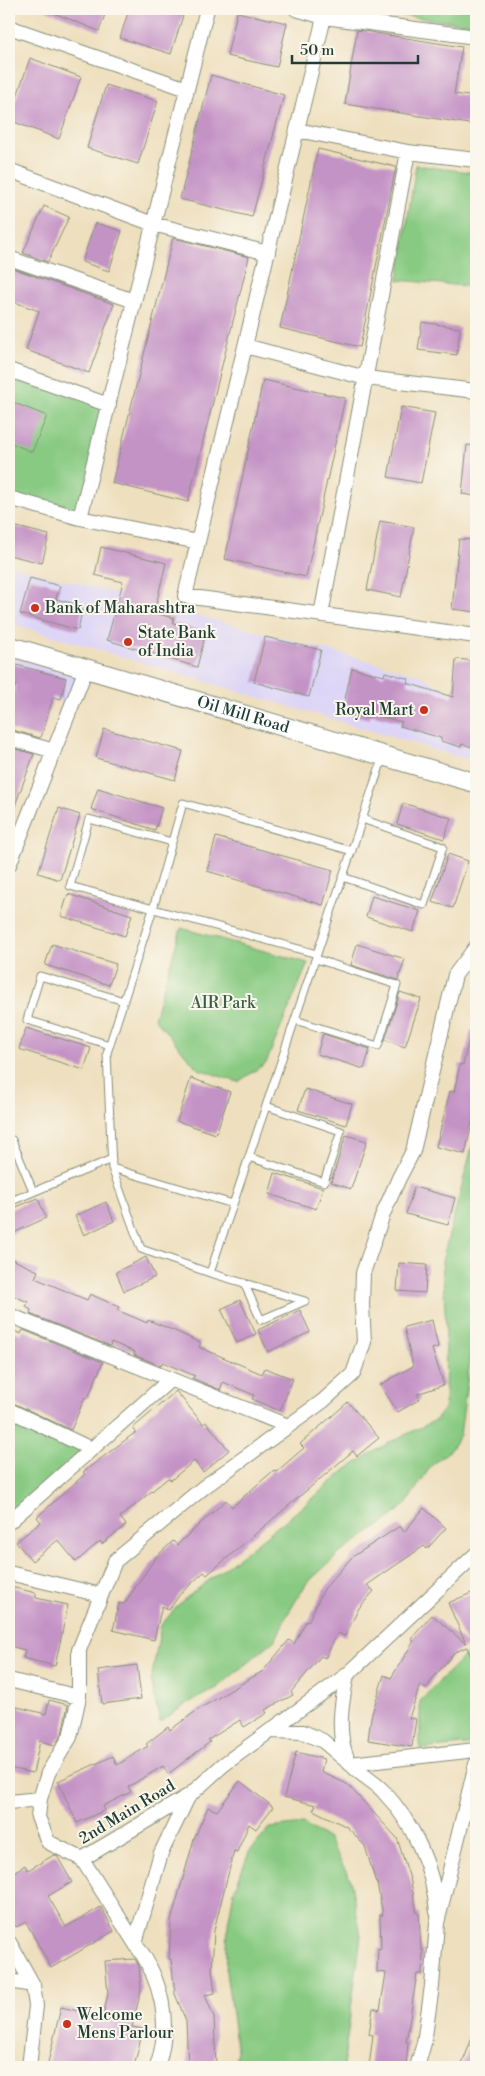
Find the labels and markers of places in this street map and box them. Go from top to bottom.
place label: Bank of Maharashtra [44,598,196,618]
marker: Bank of Maharashtra [29,602,41,614]
place label: State Bank of India [138,623,217,661]
marker: State Bank of India [122,636,134,648]
place label: Royal Mart [335,700,414,720]
marker: Royal Mart [418,704,430,716]
place label: Welcome Mens Parlour [76,2005,174,2043]
marker: Welcome Mens Parlour [61,2018,73,2030]

